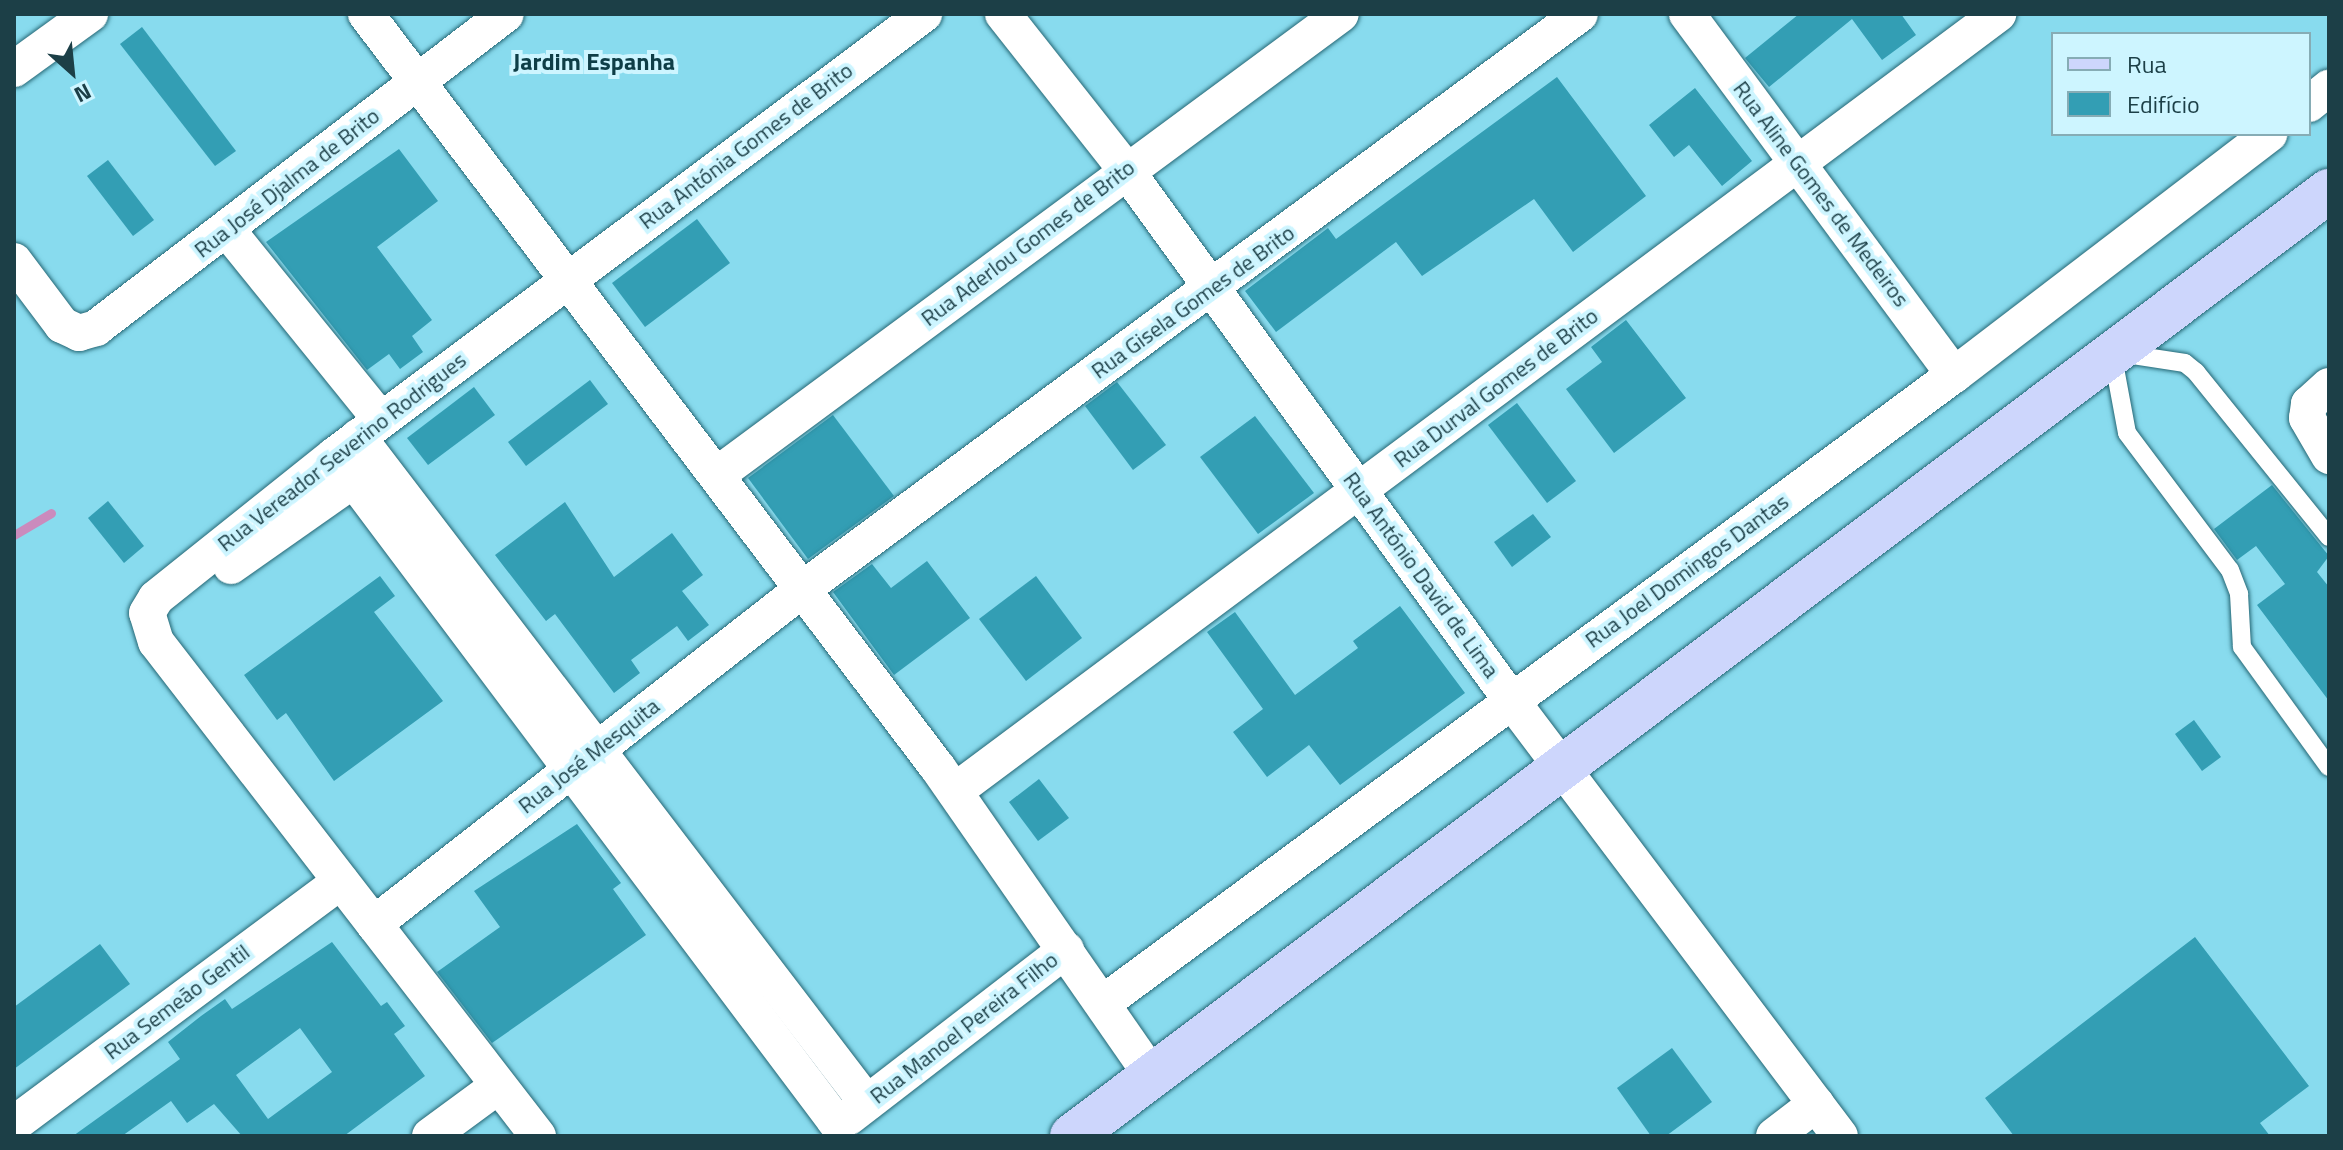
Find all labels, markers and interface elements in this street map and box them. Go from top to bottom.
north arrow [32,32,112,112]
legend [2051,32,2311,136]
text: Rua [2127,46,2166,82]
district label: Jardim Espanha [513,48,675,76]
street label: Rua Antónia Gomes de Brito [634,57,858,235]
text: N [68,75,97,112]
street label: Rua Aline Gomes de Medeiros [1728,76,1914,312]
text: Edifício [2127,86,2200,122]
street label: Rua José Djalma de Brito [189,103,385,263]
street label: Rua Aderlou Gomes de Brito [916,154,1140,332]
street label: Rua Gisela Gomes de Brito [1086,220,1300,384]
street label: Rua Durval Gomes de Brito [1389,303,1603,473]
street label: Rua Vereador Severino Rodrigues [213,347,471,557]
street label: Rua António David de Lima [1338,467,1504,683]
street label: Rua Joel Domingos Dantas [1580,488,1794,654]
street label: Rua José Mesquita [513,693,665,819]
street label: Rua Semeão Gentil [99,939,255,1065]
street label: Rua Manoel Pereira Filho [865,947,1063,1109]

